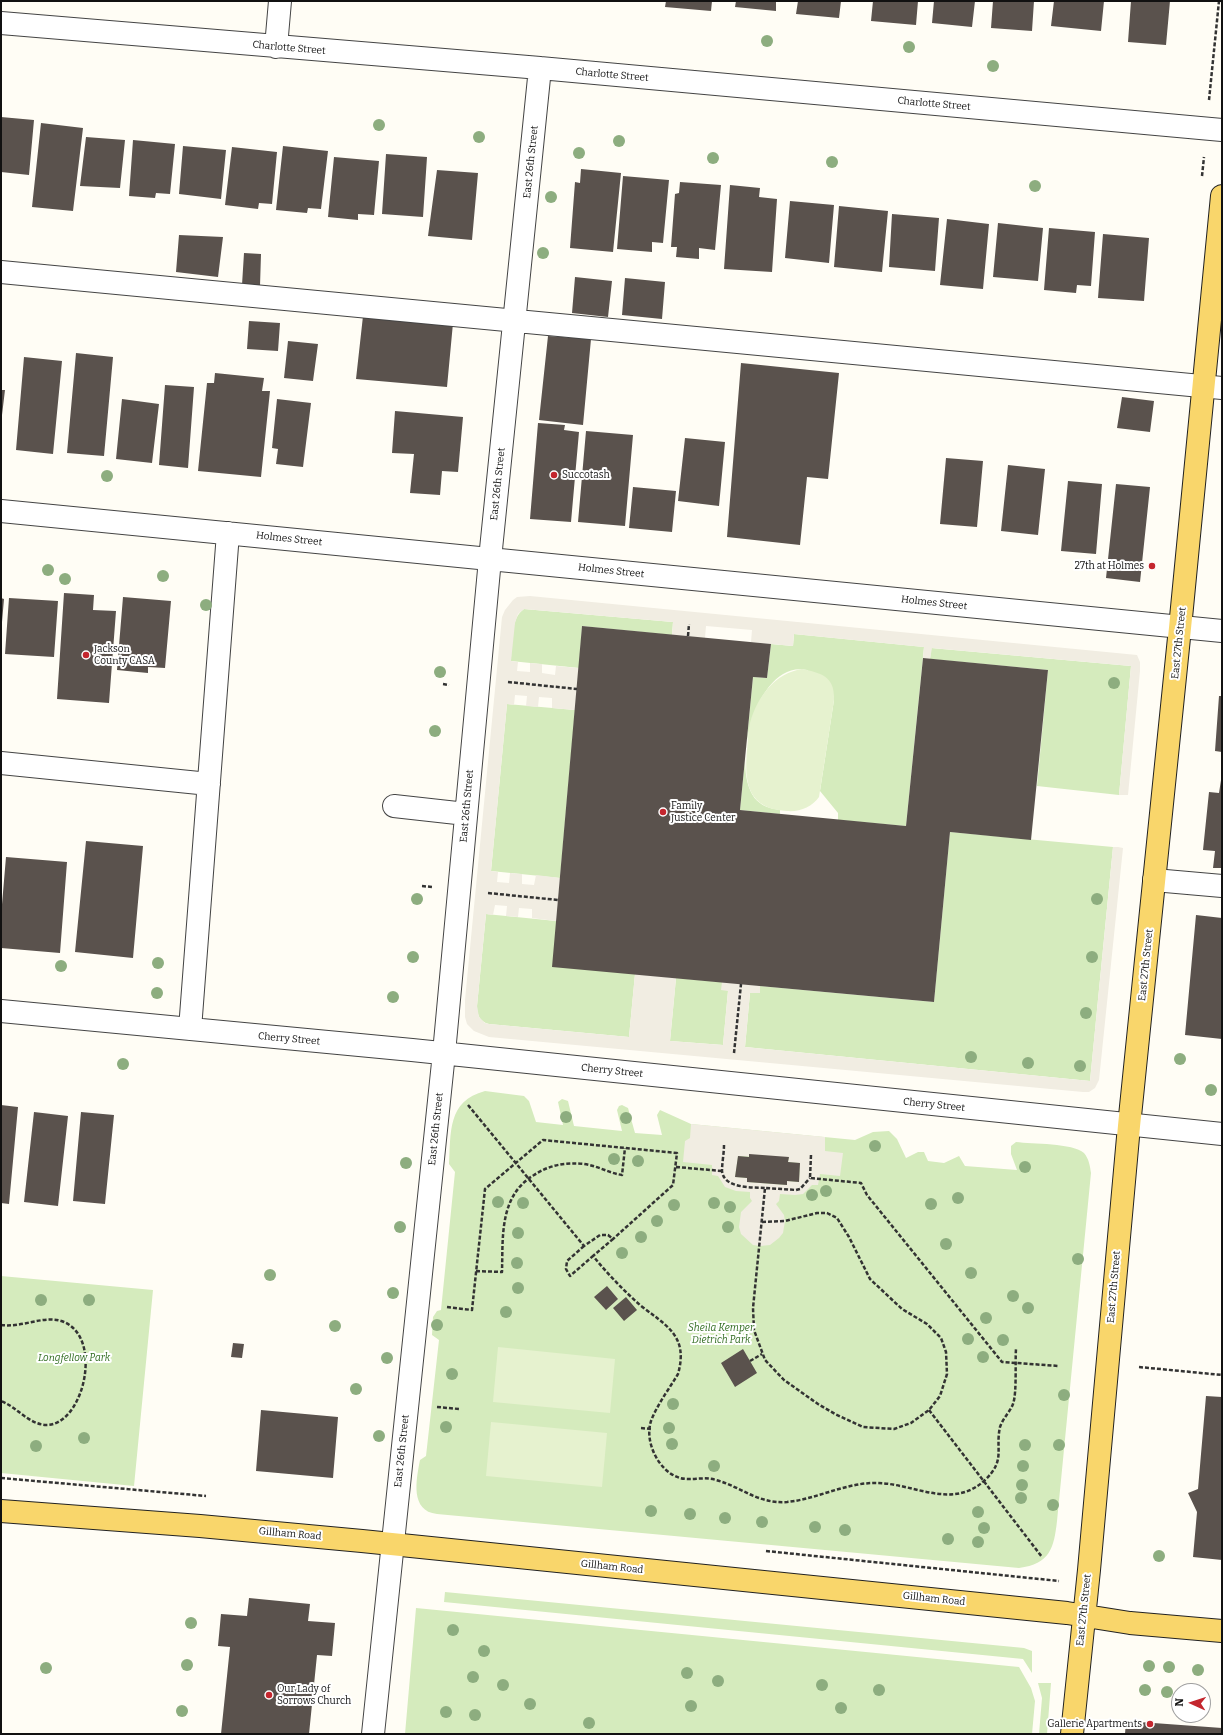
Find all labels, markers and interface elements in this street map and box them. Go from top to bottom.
street label: Charlotte Street [252,39,326,57]
street label: Charlotte Street [575,66,649,84]
street label: Charlotte Street [897,95,971,113]
street label: East 26th Street [521,125,541,199]
street label: East 26th Street [488,447,508,521]
place label: Succotash [562,469,610,481]
marker: Succotash [549,470,559,480]
street label: Holmes Street [255,530,323,548]
place label: 27th at Holmes [1075,560,1144,572]
marker: 27th at Holmes [1147,561,1157,571]
street label: Holmes Street [577,562,645,580]
street label: Holmes Street [900,594,968,612]
street label: East 27th Street [1169,606,1189,680]
place label: Jackson County CASA [94,643,155,666]
marker: Jackson County CASA [81,650,91,660]
street label: East 26th Street [458,769,476,843]
place label: Family Justice Center [671,800,736,824]
marker: Family Justice Center [658,807,668,817]
street label: East 27th Street [1136,928,1156,1002]
street label: Cherry Street [257,1030,321,1048]
street label: Cherry Street [580,1062,644,1080]
street label: East 26th Street [426,1092,446,1166]
street label: Cherry Street [902,1096,966,1114]
street label: East 27th Street [1105,1250,1123,1324]
park label: Sheila Kemper Dietrich Park [688,1322,754,1346]
park label: Longfellow Park [38,1352,110,1364]
street label: East 26th Street [392,1414,412,1488]
street label: Gillham Road [258,1525,322,1543]
street label: Gillham Road [580,1558,644,1576]
street label: East 27th Street [1074,1573,1094,1647]
street label: Gillham Road [902,1590,966,1608]
place label: Our Lady of Sorrows Church [277,1683,351,1706]
north arrow [1171,1683,1211,1723]
marker: Our Lady of Sorrows Church [264,1690,274,1700]
text: N [1173,1698,1186,1707]
place label: Gallerie Apartments [1047,1718,1142,1730]
marker: Gallerie Apartments [1145,1719,1155,1729]

